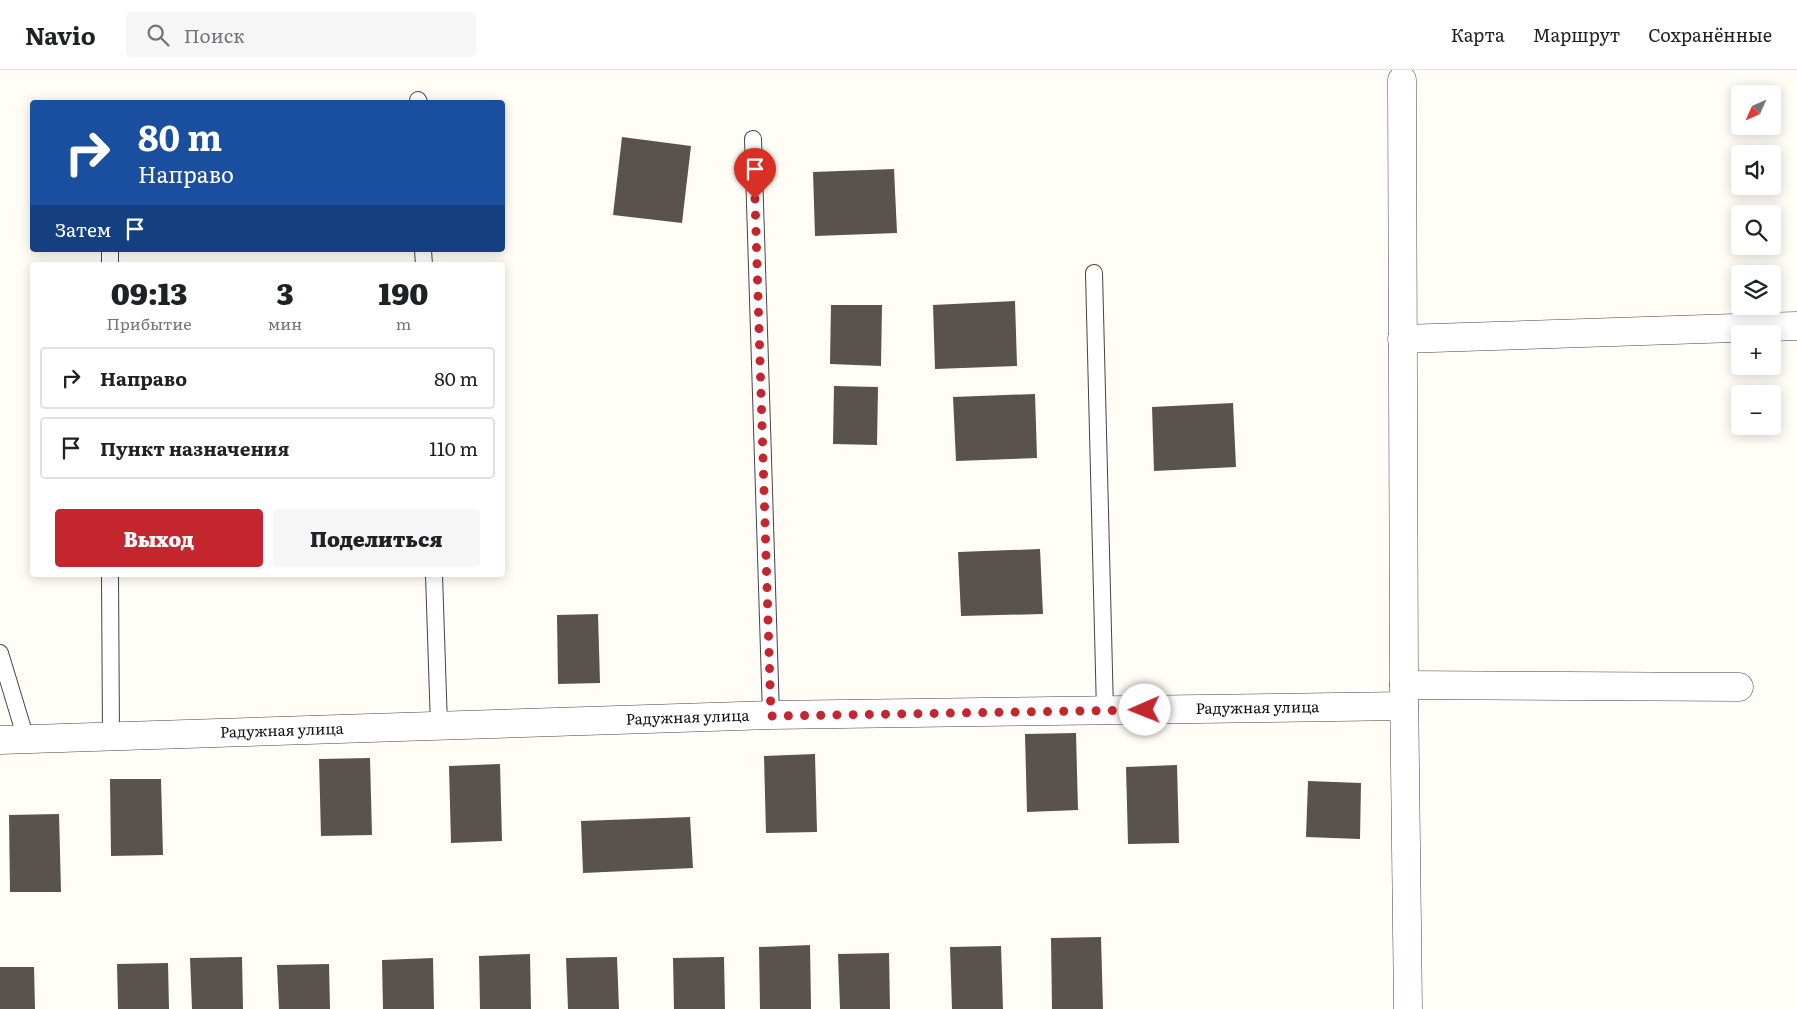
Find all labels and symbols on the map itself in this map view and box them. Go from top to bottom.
north arrow [1731,85,1781,135]
pin [734,148,776,199]
position arrow [1118,683,1170,735]
street label: Радужная улица [1196,694,1320,719]
street label: Радужная улица [625,703,751,730]
street label: Радужная улица [220,716,345,743]

